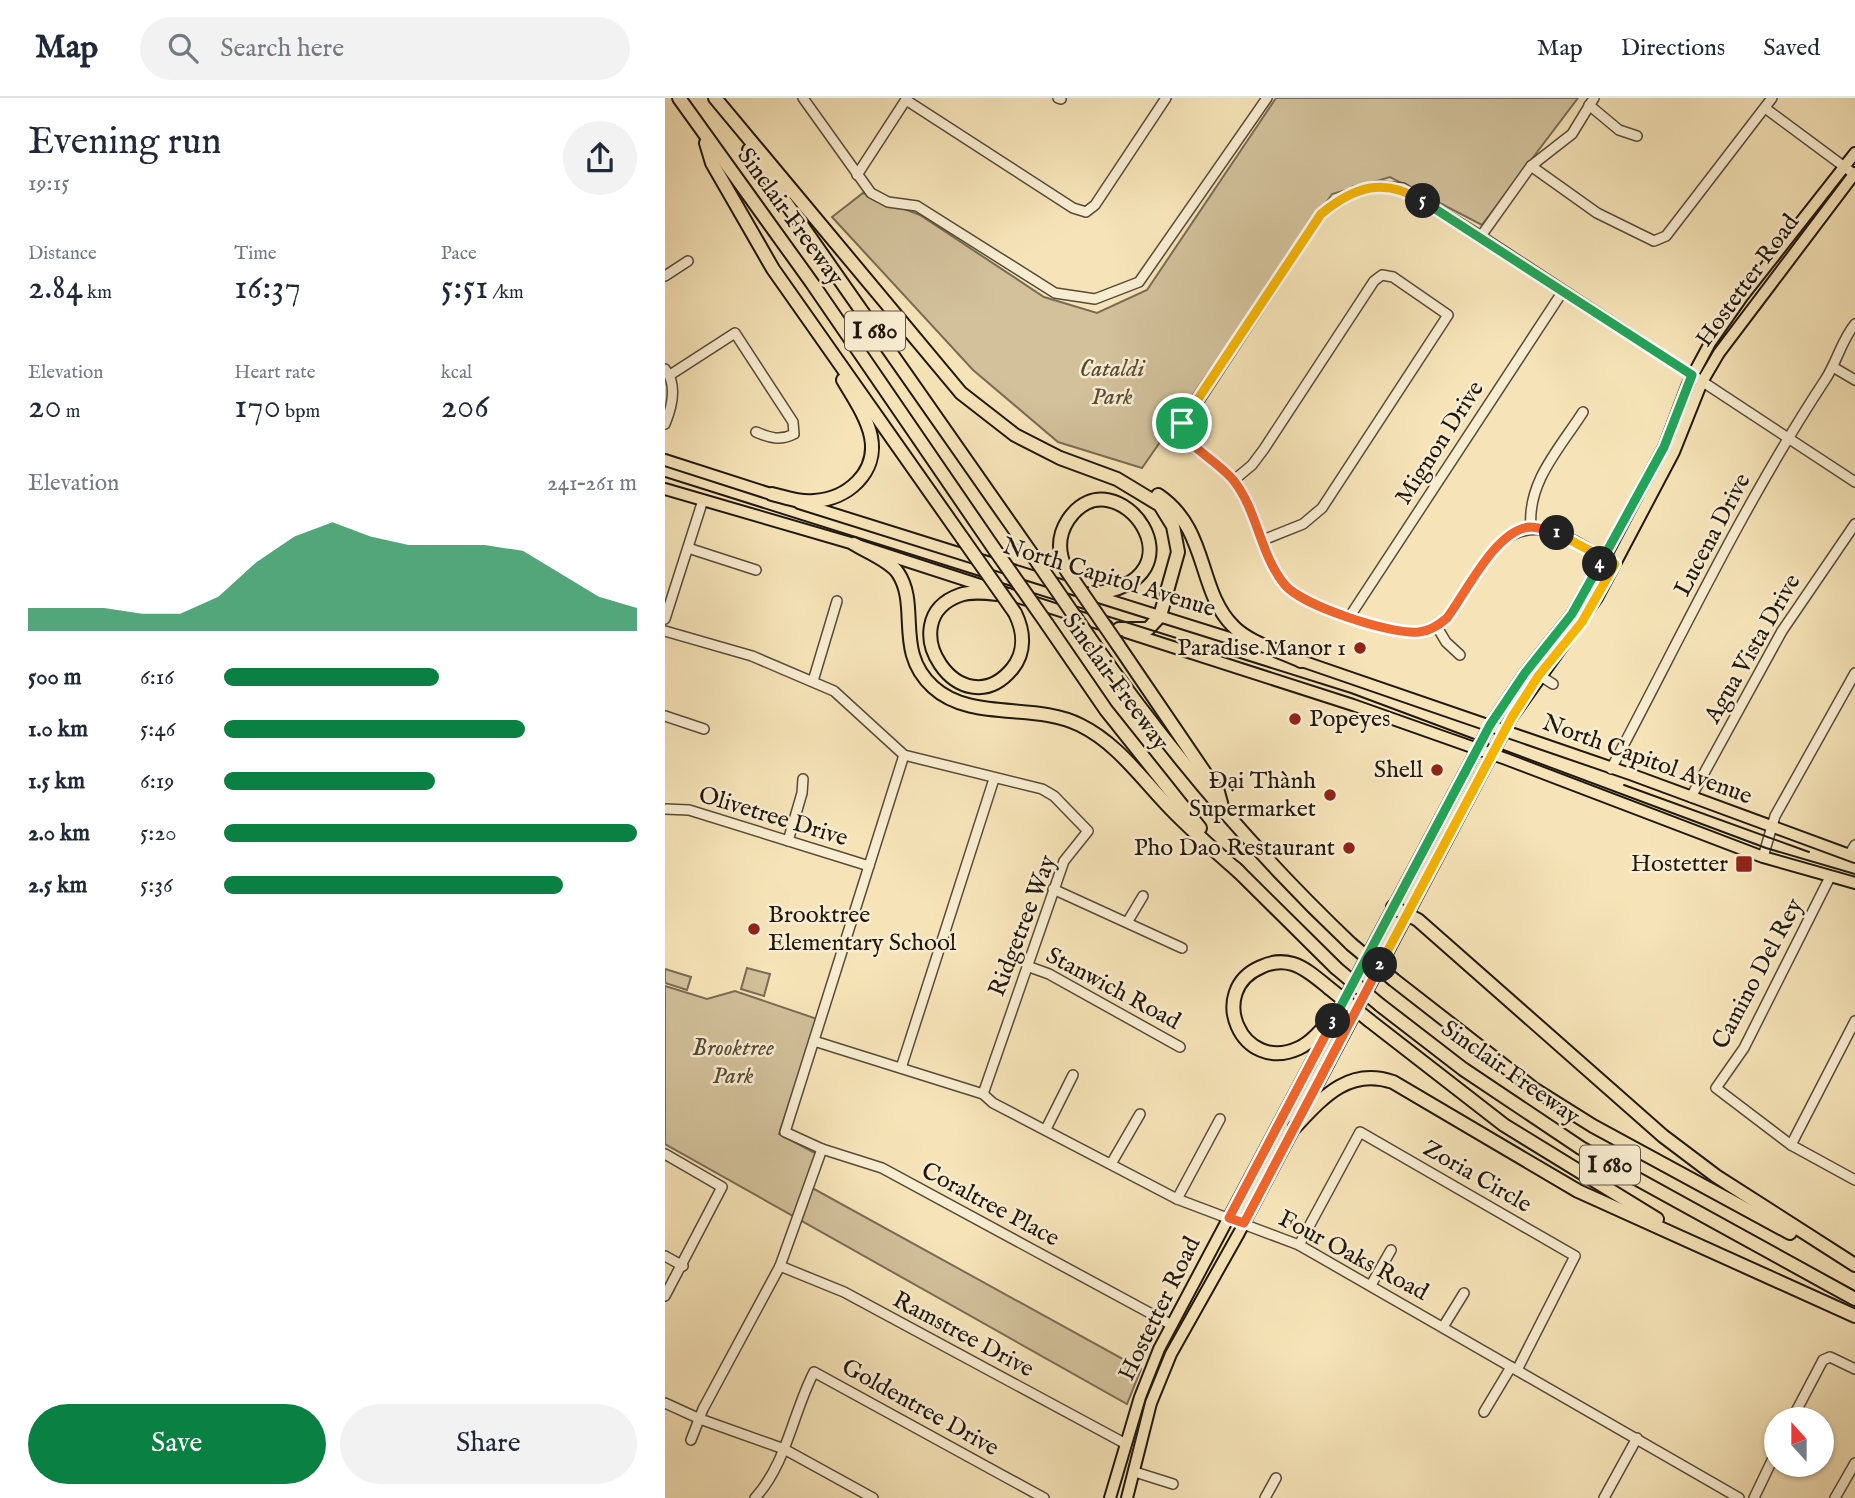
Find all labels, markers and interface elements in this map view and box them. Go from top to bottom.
search box [140,17,630,80]
text: Map [35,27,98,69]
icon: search [164,29,202,67]
text: Search here [220,32,344,65]
text: Map [1537,33,1583,64]
text: Directions [1621,33,1725,64]
text: Saved [1763,33,1820,64]
text: Evening run [28,119,222,167]
button: share [563,121,637,195]
street label: Sinclair Freeway [730,142,850,292]
text: 19:15 [28,169,70,198]
pin: 5 [1405,184,1441,218]
text: 5 [1419,188,1426,212]
street label: Hostetter Road [1689,208,1807,353]
text: Distance [28,242,97,266]
text: Time [234,242,277,266]
text: Pace [441,242,477,266]
text: 2.84 [28,266,83,311]
text: 16:37 [234,266,301,311]
text: 5:51 [441,266,488,311]
text: km [83,281,112,305]
text: /km [488,281,524,305]
road number: I 680 [845,312,905,350]
park label: Cataldi Park [1080,354,1147,413]
text: Elevation [28,361,103,385]
text: Heart rate [234,361,315,385]
text: kcal [441,361,472,385]
street label: Mignon Drive [1388,375,1492,511]
text: 20 [28,385,62,430]
text: 170 [234,385,281,430]
text: 206 [441,385,489,430]
pin [1152,393,1212,453]
text: m [62,400,80,424]
text: bpm [281,400,320,424]
icon: arrive [1163,404,1201,442]
street label: Lucena Drive [1668,468,1758,602]
text: Elevation [28,469,119,498]
text: 241–261 m [547,469,637,498]
pin: 1 [1539,516,1575,550]
text: 1 [1553,520,1560,544]
street label: North Capitol Avenue [999,531,1219,625]
pin: 4 [1583,546,1618,582]
text: 4 [1595,551,1604,575]
street label: Agua Vista Drive [1697,569,1808,730]
street label: Sinclair Freeway [1055,607,1175,757]
place label: Paradise Manor 1 [1177,633,1346,664]
marker: Paradise Manor 1 [1352,640,1368,656]
text: 500 m [28,663,82,692]
text: 6:16 [140,663,174,692]
place label: Popeyes [1309,704,1390,735]
street label: North Capitol Avenue [1538,708,1756,812]
marker: Popeyes [1287,711,1303,727]
text: 1.0 km [28,715,88,744]
text: 5:46 [140,715,175,744]
place label: Shell [1374,755,1423,786]
marker: Shell [1429,762,1445,778]
place label: Đại Thành Supermarket [1189,766,1316,825]
text: 1.5 km [28,767,85,796]
text: 6:19 [140,767,174,796]
street label: Olivetree Drive [695,780,851,854]
marker: Đại Thành Supermarket [1322,787,1338,803]
text: 2.0 km [28,819,90,848]
text: 5:20 [140,819,177,848]
place label: Pho Dao Restaurant [1134,833,1335,864]
marker: Pho Dao Restaurant [1341,840,1357,856]
place label: Hostetter [1631,849,1728,880]
street label: Ridgetree Way [982,851,1064,1001]
marker: Hostetter [1734,854,1754,874]
text: 2.5 km [28,871,87,900]
text: 5:36 [140,871,173,900]
street label: Camino Del Rey [1705,893,1811,1055]
place label: Brooktree Elementary School [768,900,957,959]
marker: Brooktree Elementary School [746,921,762,937]
street label: Stanwich Road [1040,941,1186,1038]
pin: 2 [1363,948,1397,982]
text: 2 [1375,952,1384,976]
pin: 3 [1315,1004,1351,1038]
text: 3 [1329,1008,1336,1032]
street label: Sinclair Freeway [1434,1014,1586,1132]
park label: Brooktree Park [692,1033,774,1092]
street label: Zoria Circle [1417,1133,1537,1221]
road number: I 680 [1580,1146,1640,1184]
street label: Coraltree Place [916,1156,1064,1254]
street label: Four Oaks Road [1273,1203,1433,1309]
street label: Hostetter Road [1112,1232,1208,1386]
street label: Ramstree Drive [887,1285,1039,1385]
street label: Goldentree Drive [836,1352,1004,1464]
button: Save [28,1404,326,1484]
button: Share [340,1404,637,1484]
north arrow [1764,1407,1834,1477]
map controls [1764,1407,1834,1477]

